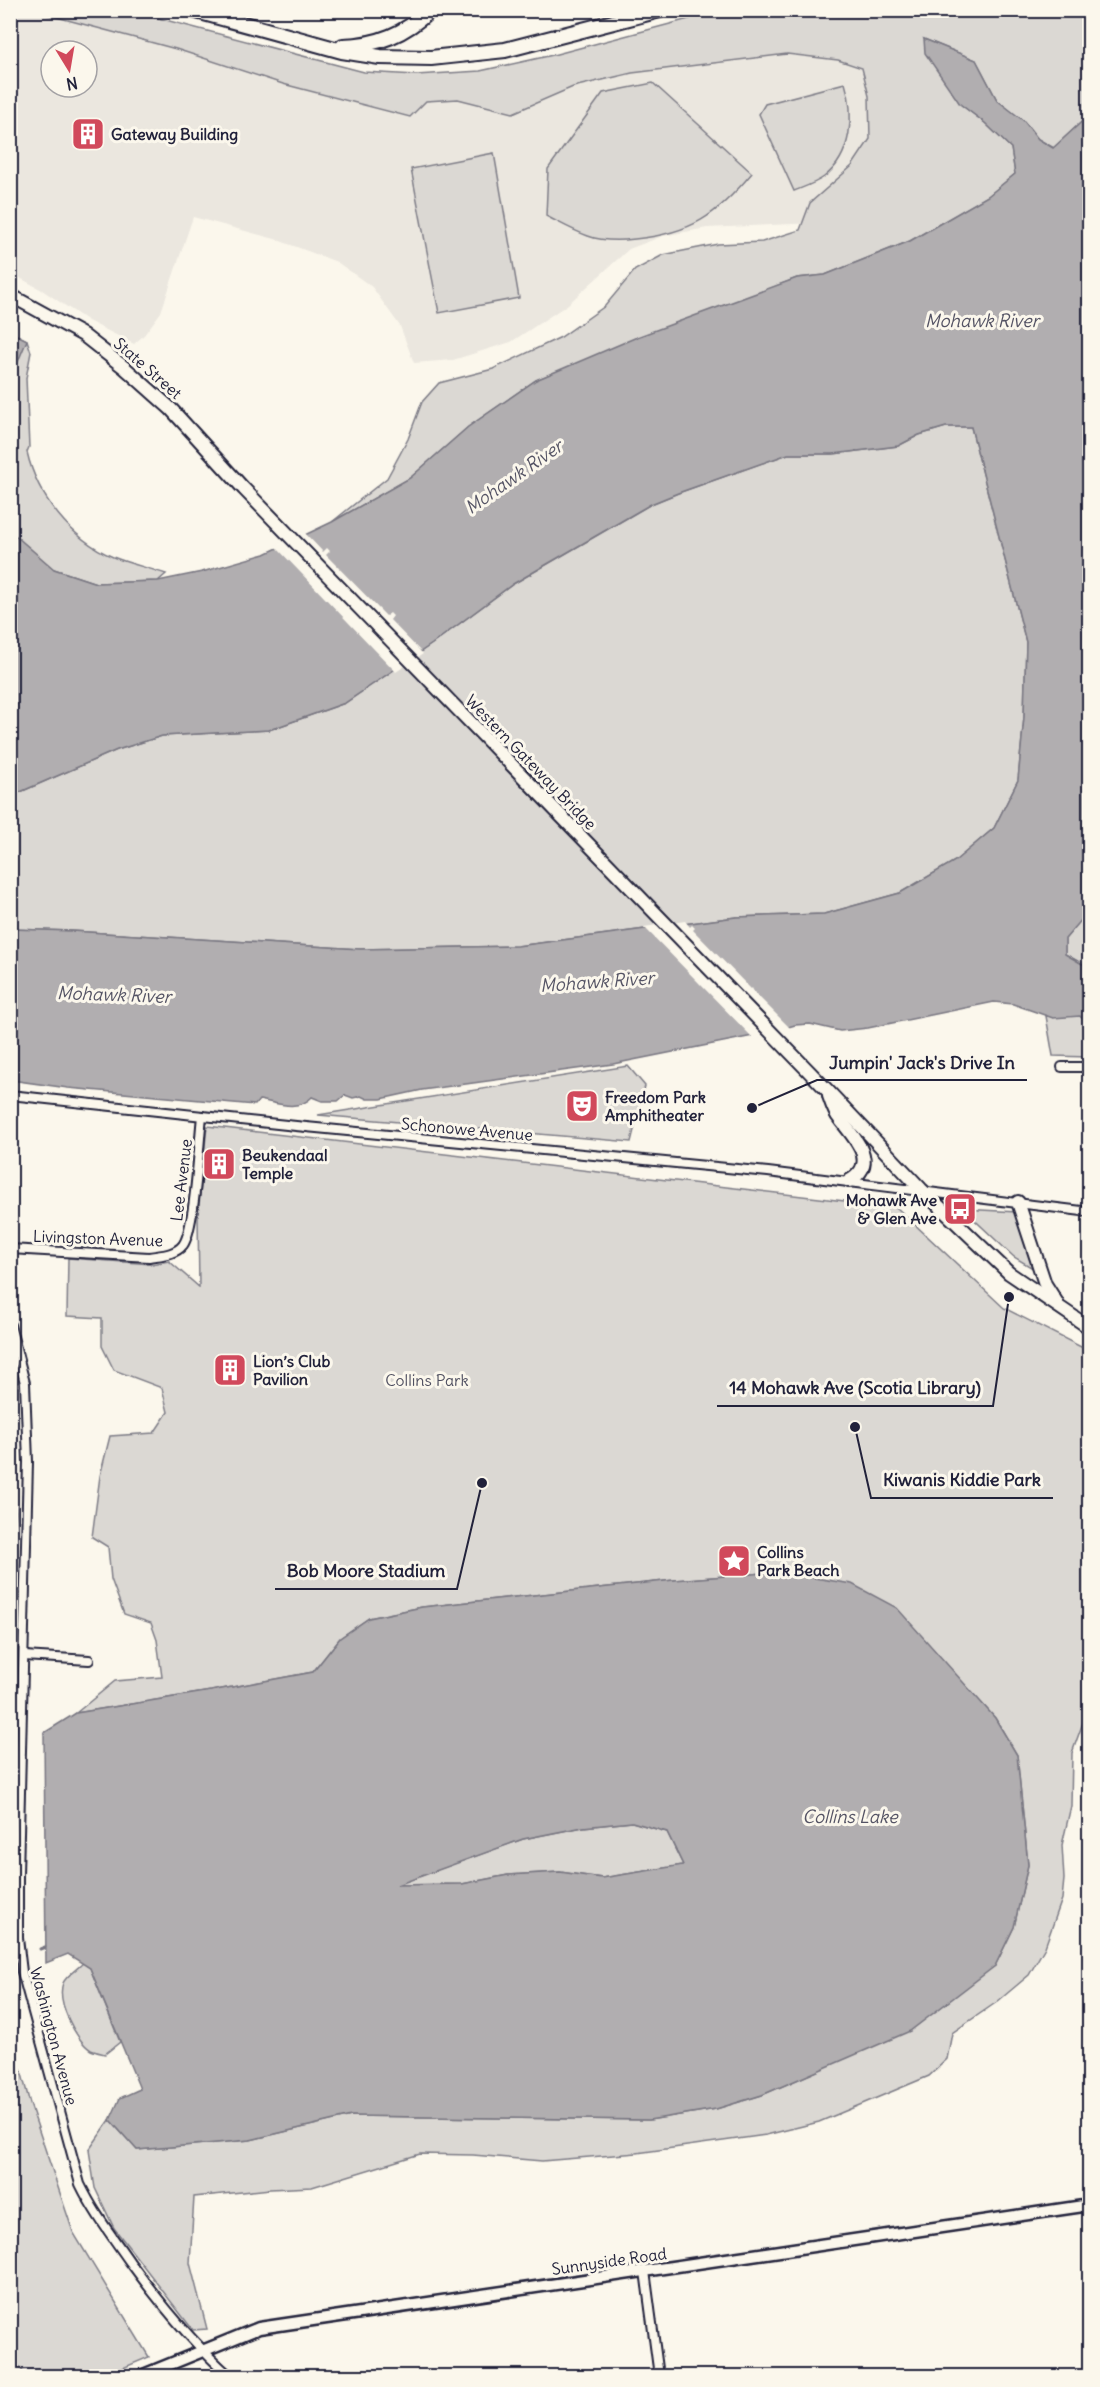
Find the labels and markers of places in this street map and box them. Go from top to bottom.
building icon: Gateway Building [70,116,106,152]
place label: Gateway Building [111,124,238,145]
callout: Jumpin' Jack's Drive In [817,1044,1027,1080]
place label: Freedom Park Amphitheater [605,1087,706,1126]
theatre icon: Freedom Park Amphitheater [564,1088,600,1124]
place label: Beukendaal Temple [242,1145,328,1184]
building icon: Beukendaal Temple [201,1146,237,1182]
place label: Mohawk Ave & Glen Ave [846,1190,937,1228]
bus stop icon: Mohawk Ave & Glen Ave [942,1191,978,1227]
place label: Lion’s Club Pavilion [253,1351,330,1389]
building icon: Lion’s Club Pavilion [212,1352,248,1388]
callout: 14 Mohawk Ave (Scotia Library) [717,1370,993,1406]
callout: Kiwanis Kiddie Park [871,1462,1053,1498]
place label: Collins Park Beach [757,1542,839,1580]
place icon: Collins Park Beach [716,1543,752,1579]
callout: Bob Moore Stadium [275,1553,457,1589]

